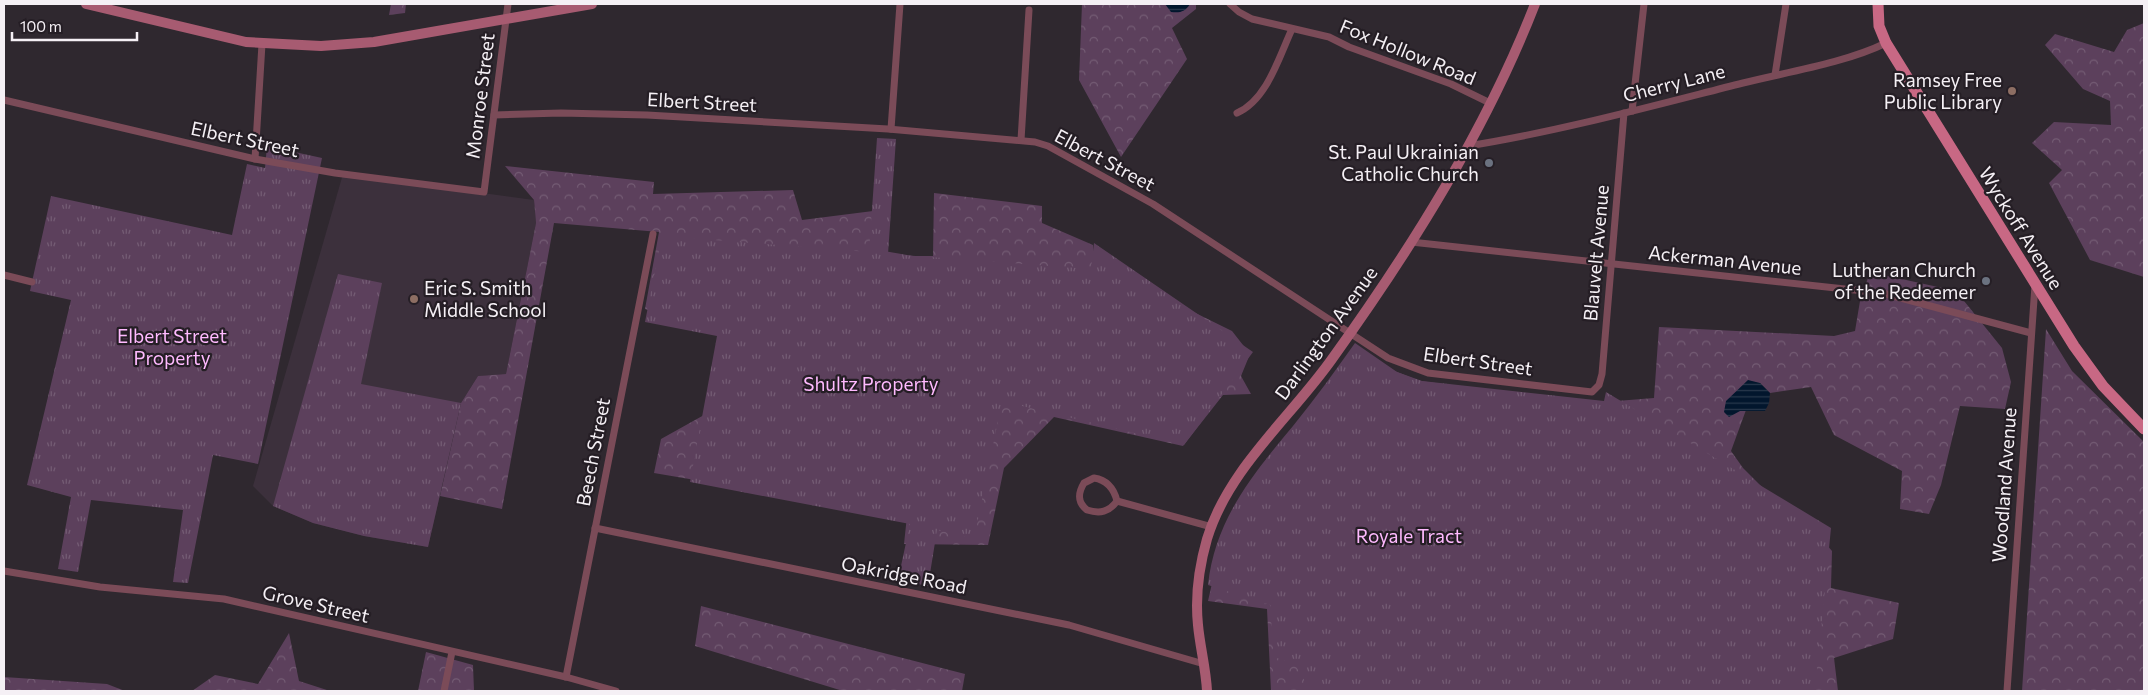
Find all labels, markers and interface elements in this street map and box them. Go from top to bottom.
scale bar [12,10,138,42]
street label: Fox Hollow Road [1337,14,1480,89]
text: 100 m [20,17,62,35]
street label: Monroe Street [460,32,499,160]
street label: Cherry Lane [1620,59,1727,106]
place label: Ramsey Free Public Library [1884,68,2002,113]
marker: Ramsey Free Public Library [2006,85,2018,97]
street label: Elbert Street [646,87,758,116]
street label: Elbert Street [189,116,302,161]
street label: Elbert Street [1051,124,1159,196]
place label: St. Paul Ukrainian Catholic Church [1328,140,1479,185]
marker: St. Paul Ukrainian Catholic Church [1483,157,1495,169]
street label: Wyckoff Avenue [1974,162,2068,293]
street label: Blauvelt Avenue [1578,184,1613,322]
street label: Ackerman Avenue [1647,240,1803,279]
place label: Lutheran Church of the Redeemer [1832,258,1976,303]
street label: Darlington Avenue [1269,262,1382,404]
marker: Lutheran Church of the Redeemer [1980,275,1992,287]
place label: Eric S. Smith Middle School [424,276,546,321]
marker: Eric S. Smith Middle School [408,293,420,305]
park label: Elbert Street Property [117,324,227,369]
street label: Elbert Street [1422,341,1534,380]
park label: Shultz Property [803,372,939,395]
street label: Beech Street [571,396,614,508]
street label: Woodland Avenue [1987,407,2020,563]
park label: Royale Tract [1356,524,1462,547]
street label: Oakridge Road [839,551,969,598]
street label: Grove Street [260,580,372,627]

